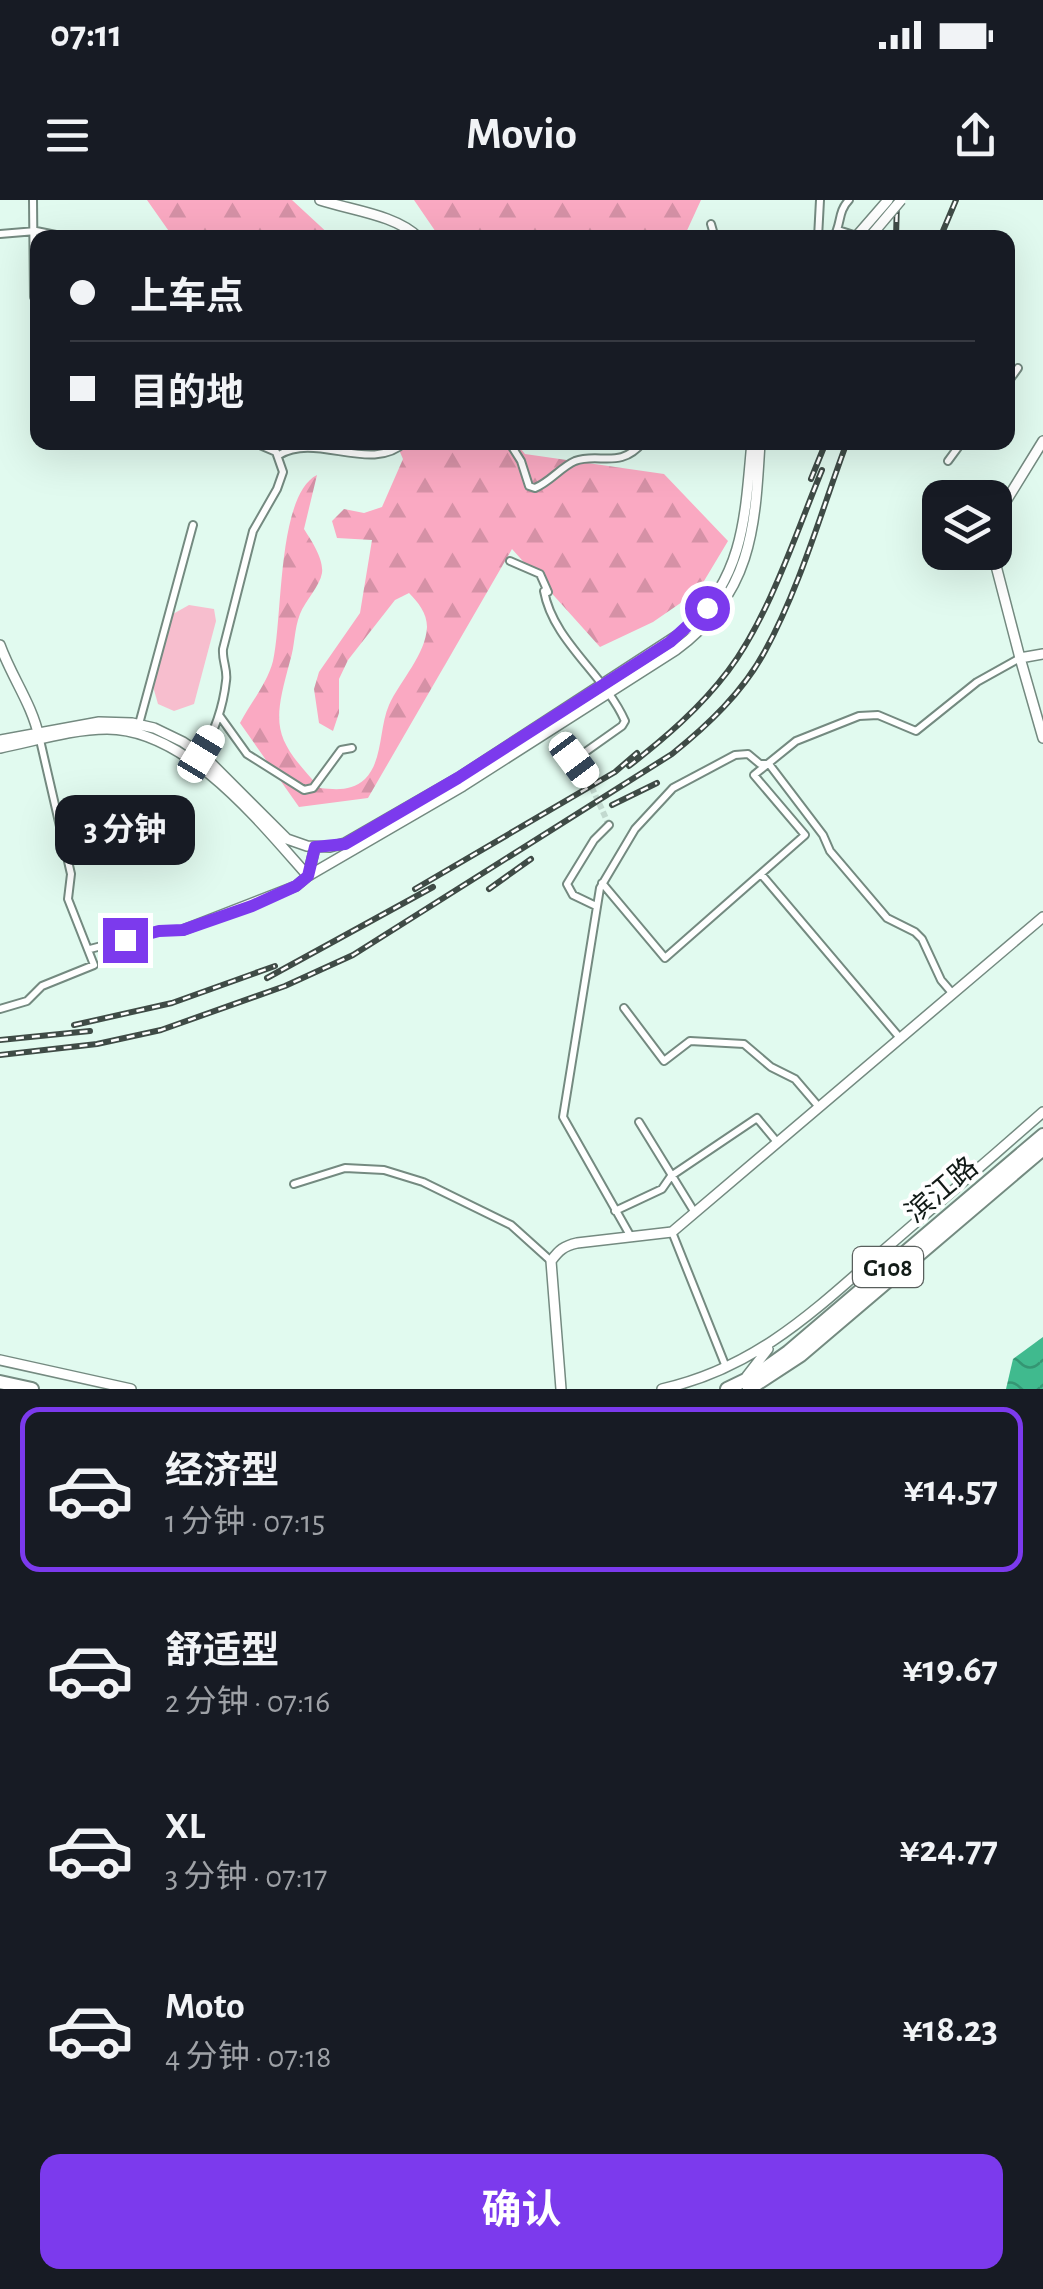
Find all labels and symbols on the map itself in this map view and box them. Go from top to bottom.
route start [685,586,730,631]
car [173,721,229,787]
car [544,727,604,793]
callout: 3 分钟 [55,795,195,865]
route end [103,918,148,963]
street label: 滨江路 [900,1151,983,1228]
road number: G108 [853,1247,923,1287]

